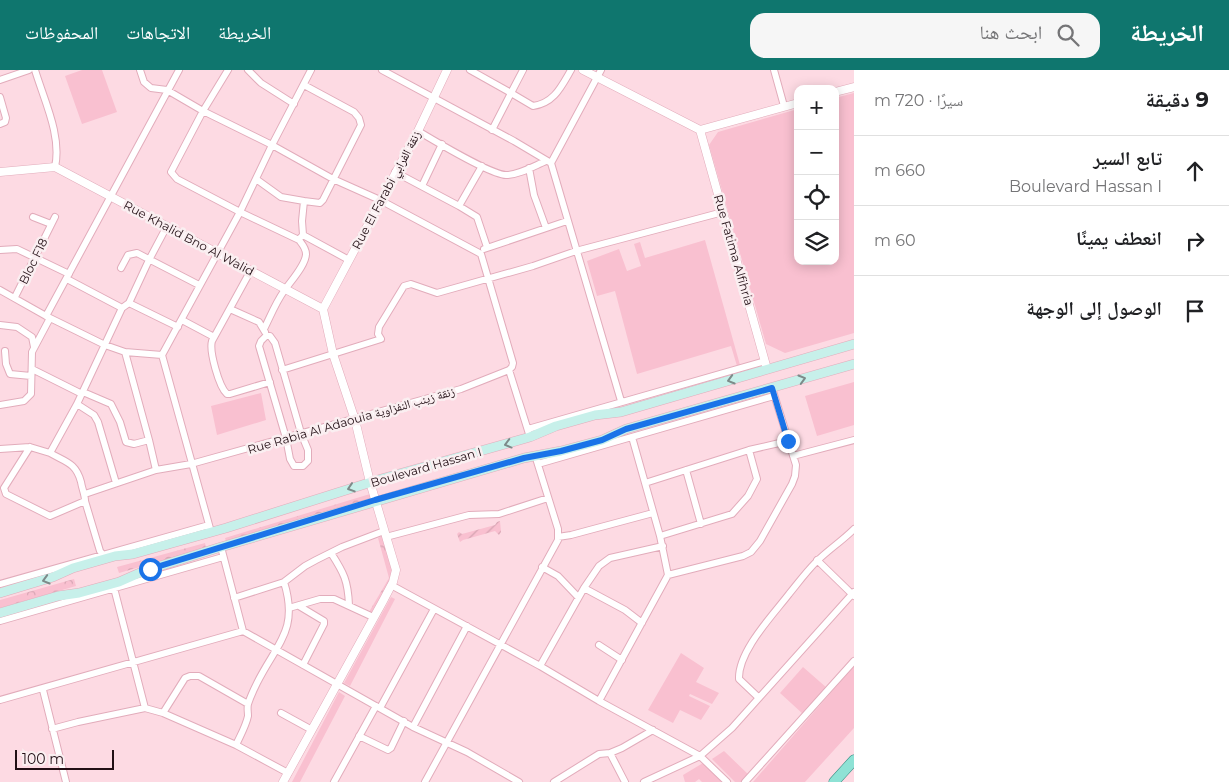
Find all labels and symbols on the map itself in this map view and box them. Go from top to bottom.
street label: Rue El Farabi زنقة الفرابي [348,128,427,253]
street label: Rue Fatima Alfihria [711,193,757,307]
street label: Rue Khalid Bno Al Walid [121,197,257,279]
street label: Bloc F18 [15,235,51,287]
one-way arrow [726,374,735,385]
one-way arrow [797,374,806,385]
street label: Rue Rabia Al Adaouia زنقة زينب النفزاوية [246,383,457,457]
route end [777,430,800,453]
one-way arrow [503,438,512,449]
street label: Boulevard Hassan I [369,444,483,490]
one-way arrow [348,482,356,492]
route start [139,558,162,581]
one-way arrow [42,574,50,584]
scale bar [15,747,114,770]

